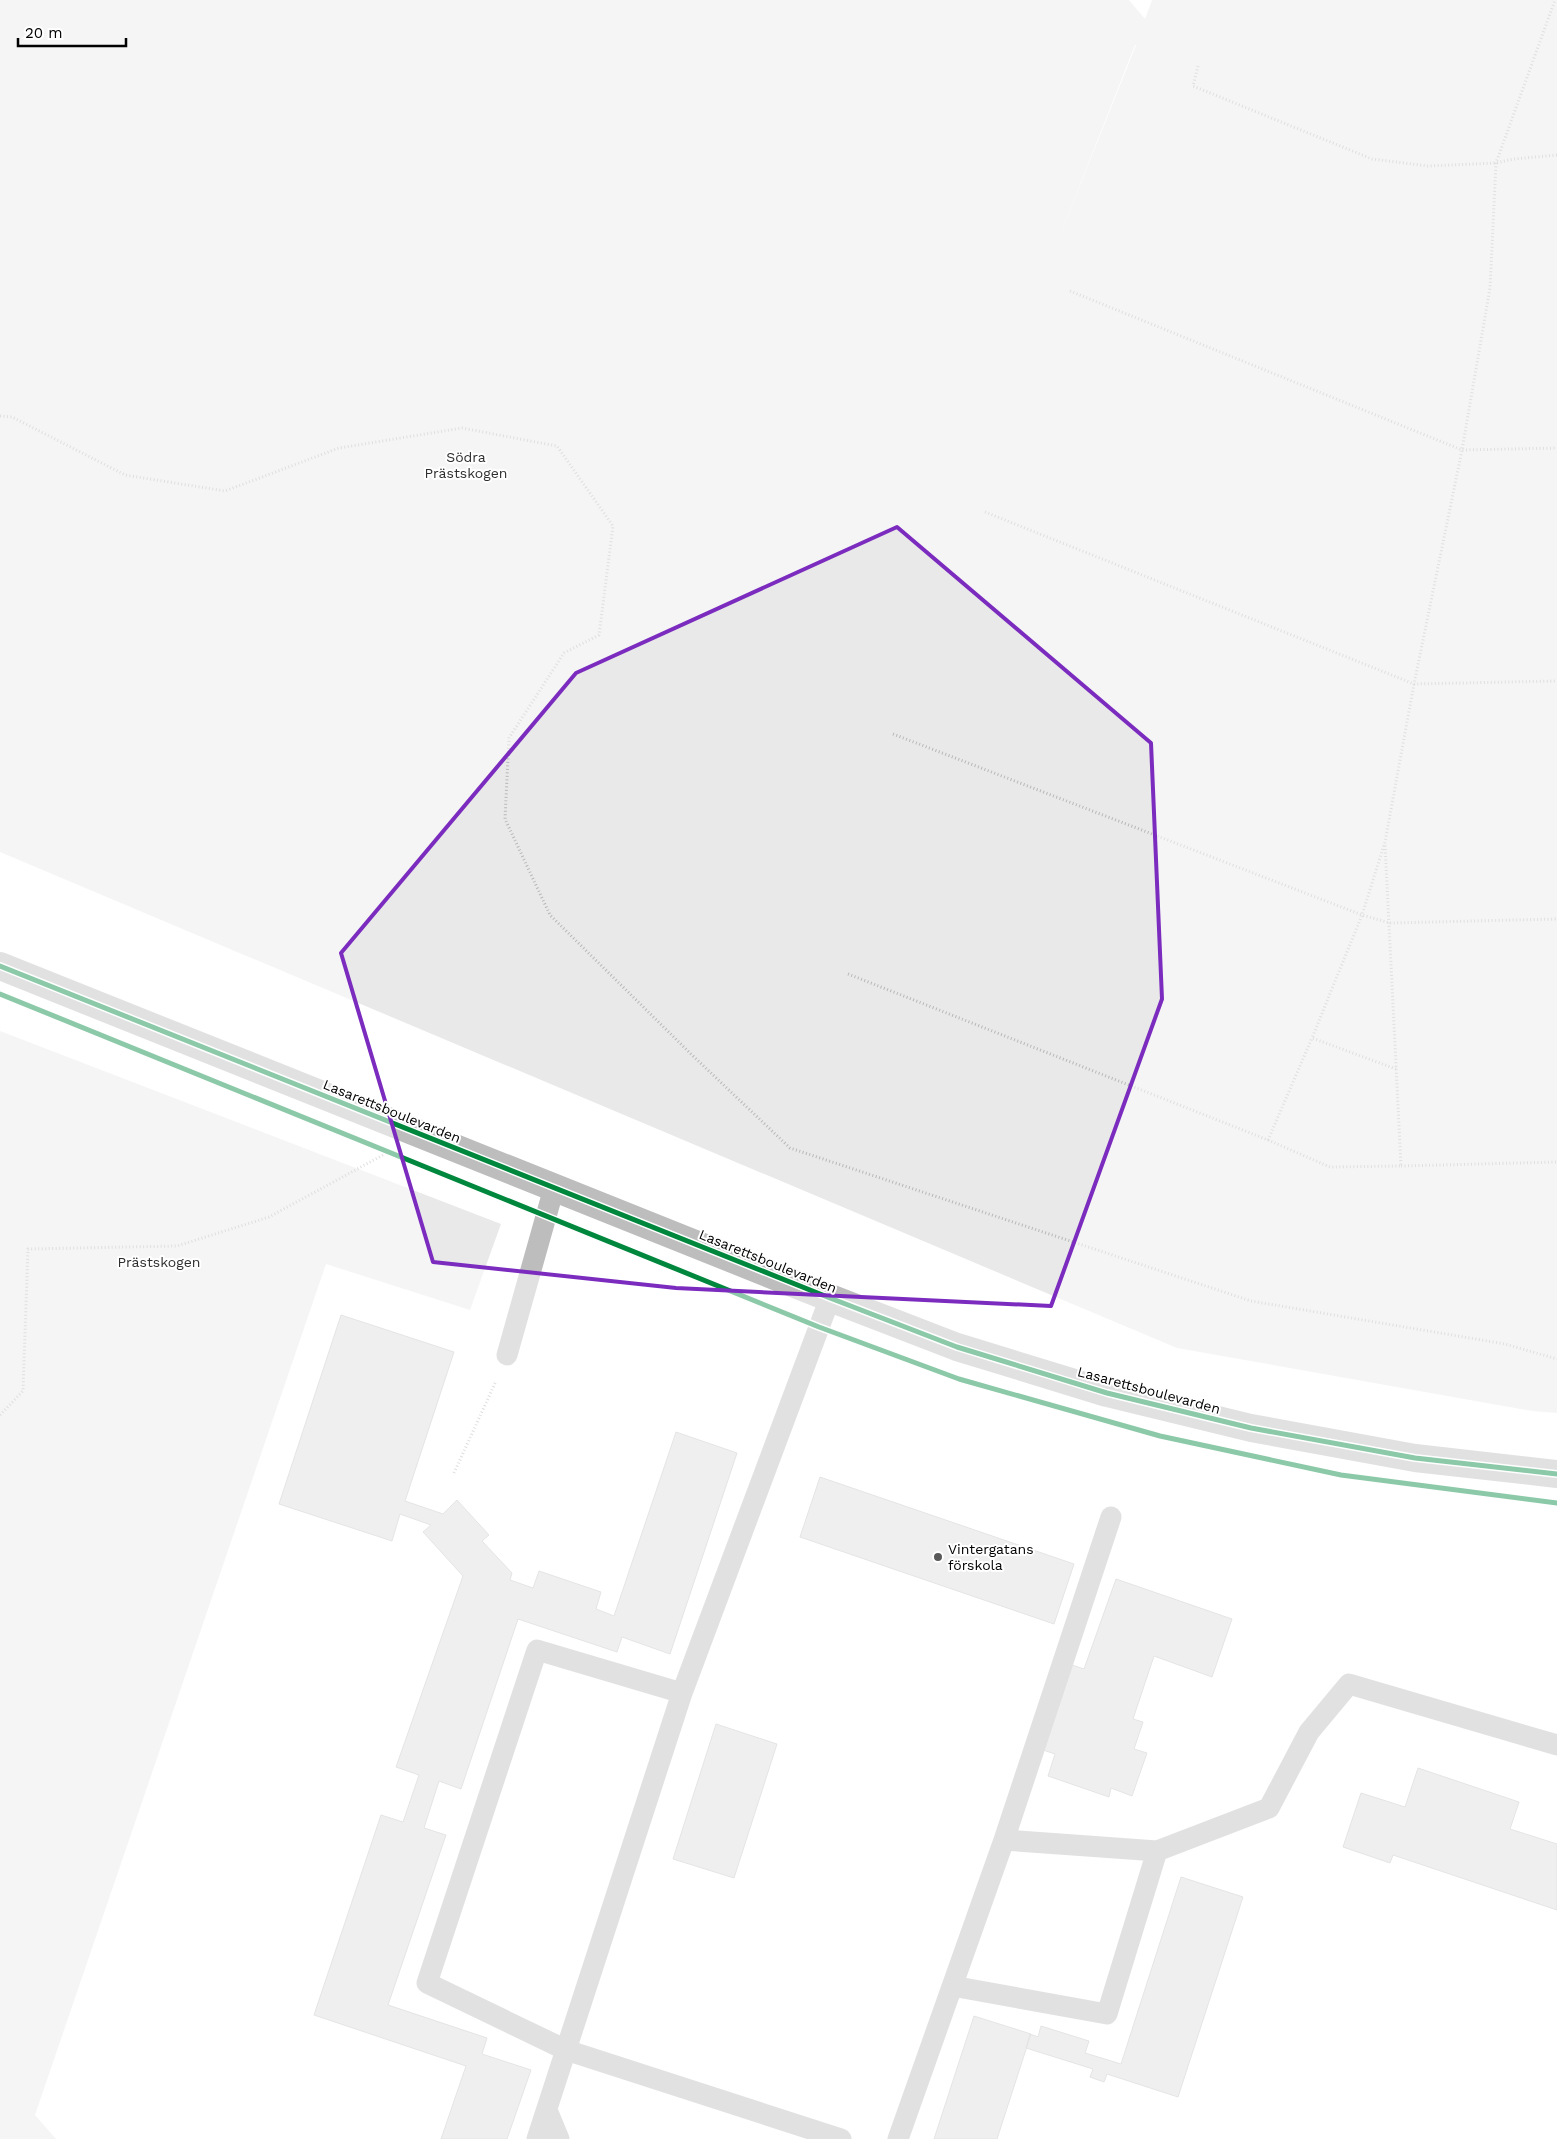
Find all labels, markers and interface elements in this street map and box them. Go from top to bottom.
scale bar [18,15,125,47]
text: 20 m [25,24,63,42]
park label: Södra Prästskogen [425,449,507,481]
street label: Lasarettsboulevarden [321,1076,463,1146]
street label: Lasarettsboulevarden [697,1226,839,1296]
park label: Prästskogen [118,1254,200,1270]
street label: Lasarettsboulevarden [1076,1363,1222,1417]
place label: Vintergatans förskola [948,1541,1034,1573]
marker: Vintergatans förskola [932,1551,944,1563]

